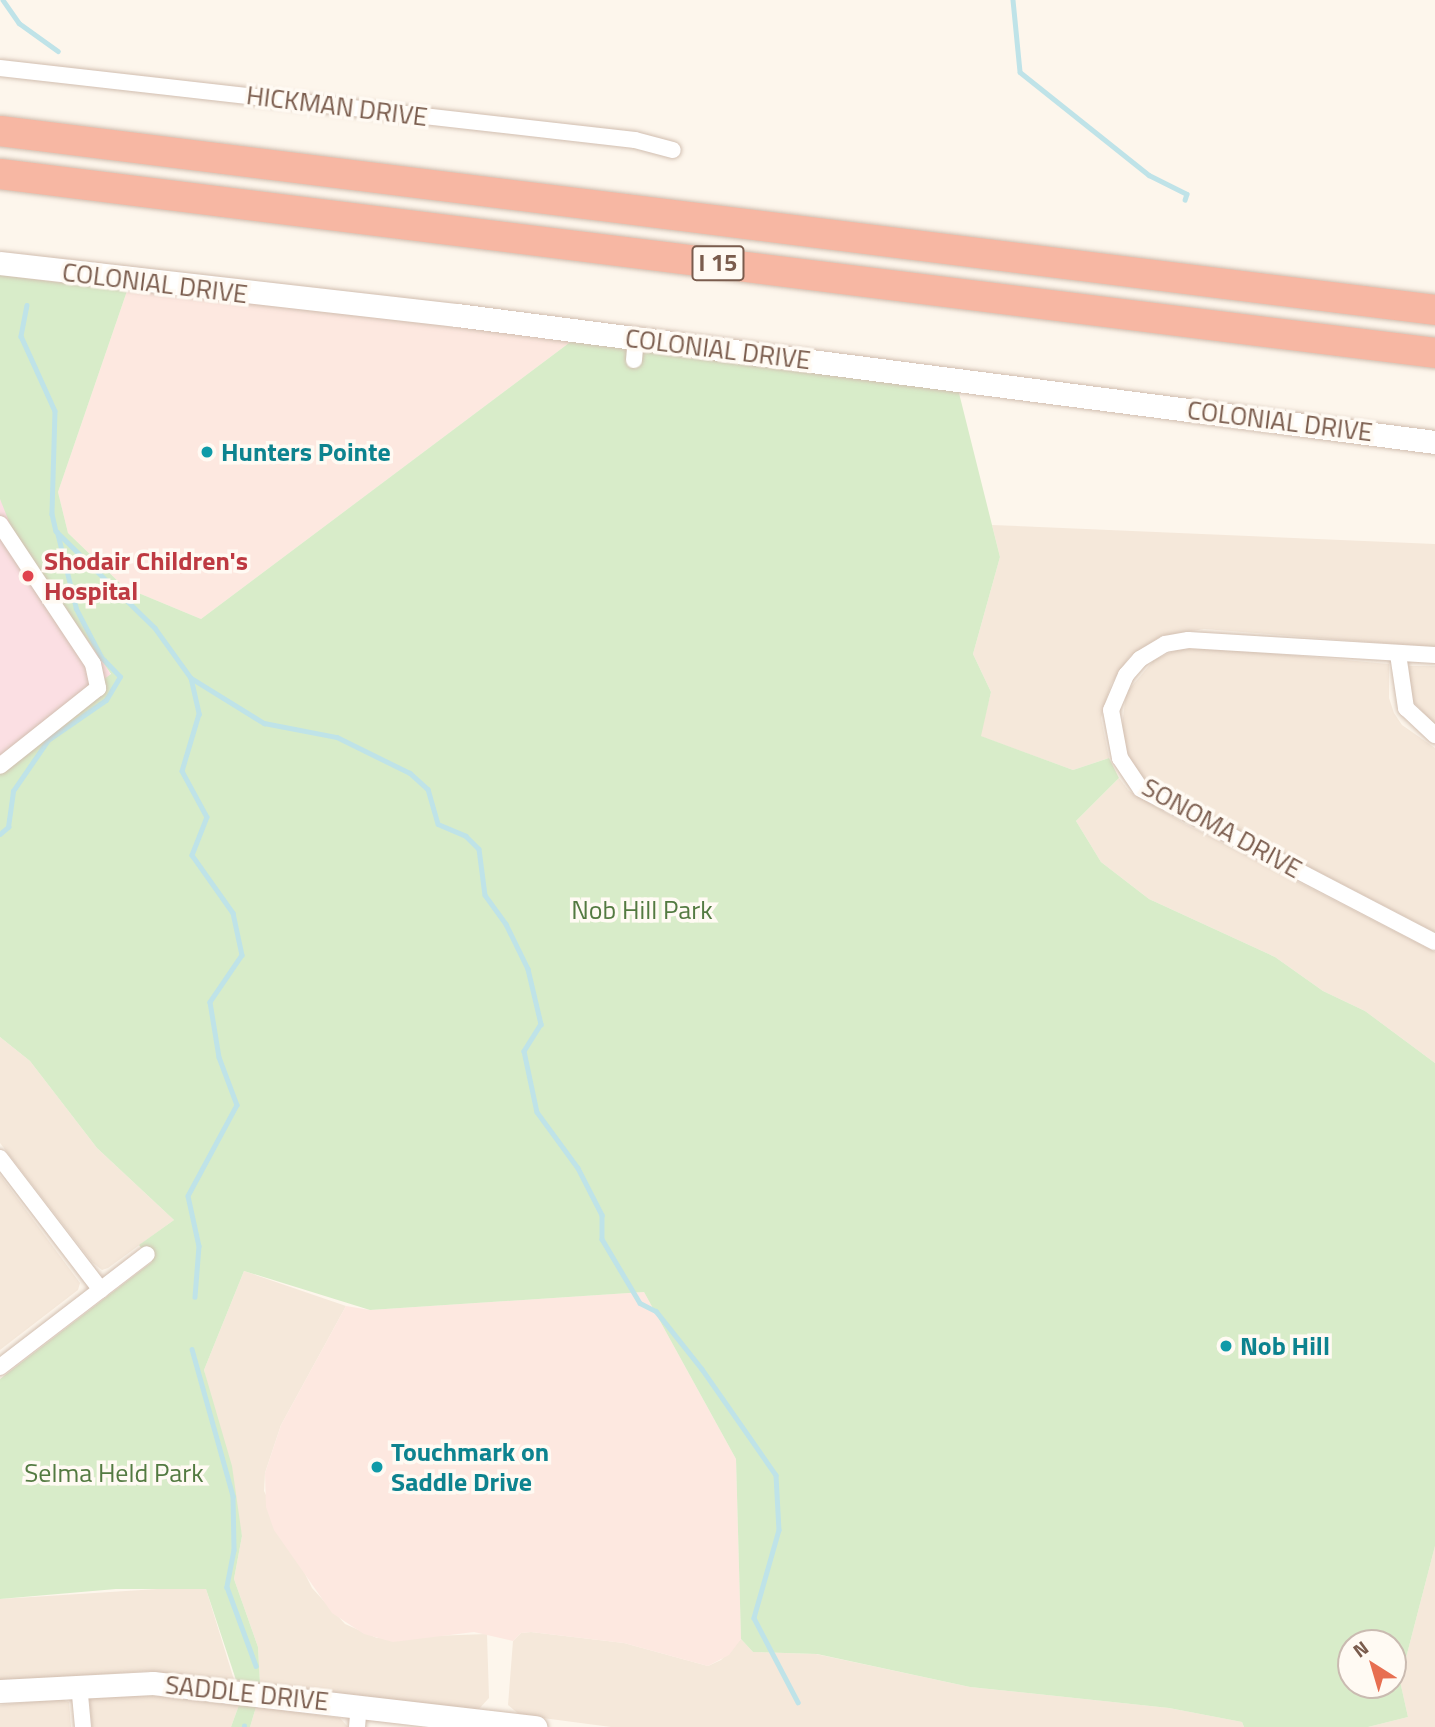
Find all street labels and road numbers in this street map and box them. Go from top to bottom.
street label: HICKMAN DRIVE [245,79,429,133]
road number: I 15 [690,242,746,284]
street label: COLONIAL DRIVE [61,256,249,310]
street label: COLONIAL DRIVE [624,322,812,376]
street label: COLONIAL DRIVE [1186,394,1374,448]
street label: SONOMA DRIVE [1137,771,1307,885]
street label: SADDLE DRIVE [164,1669,330,1717]

